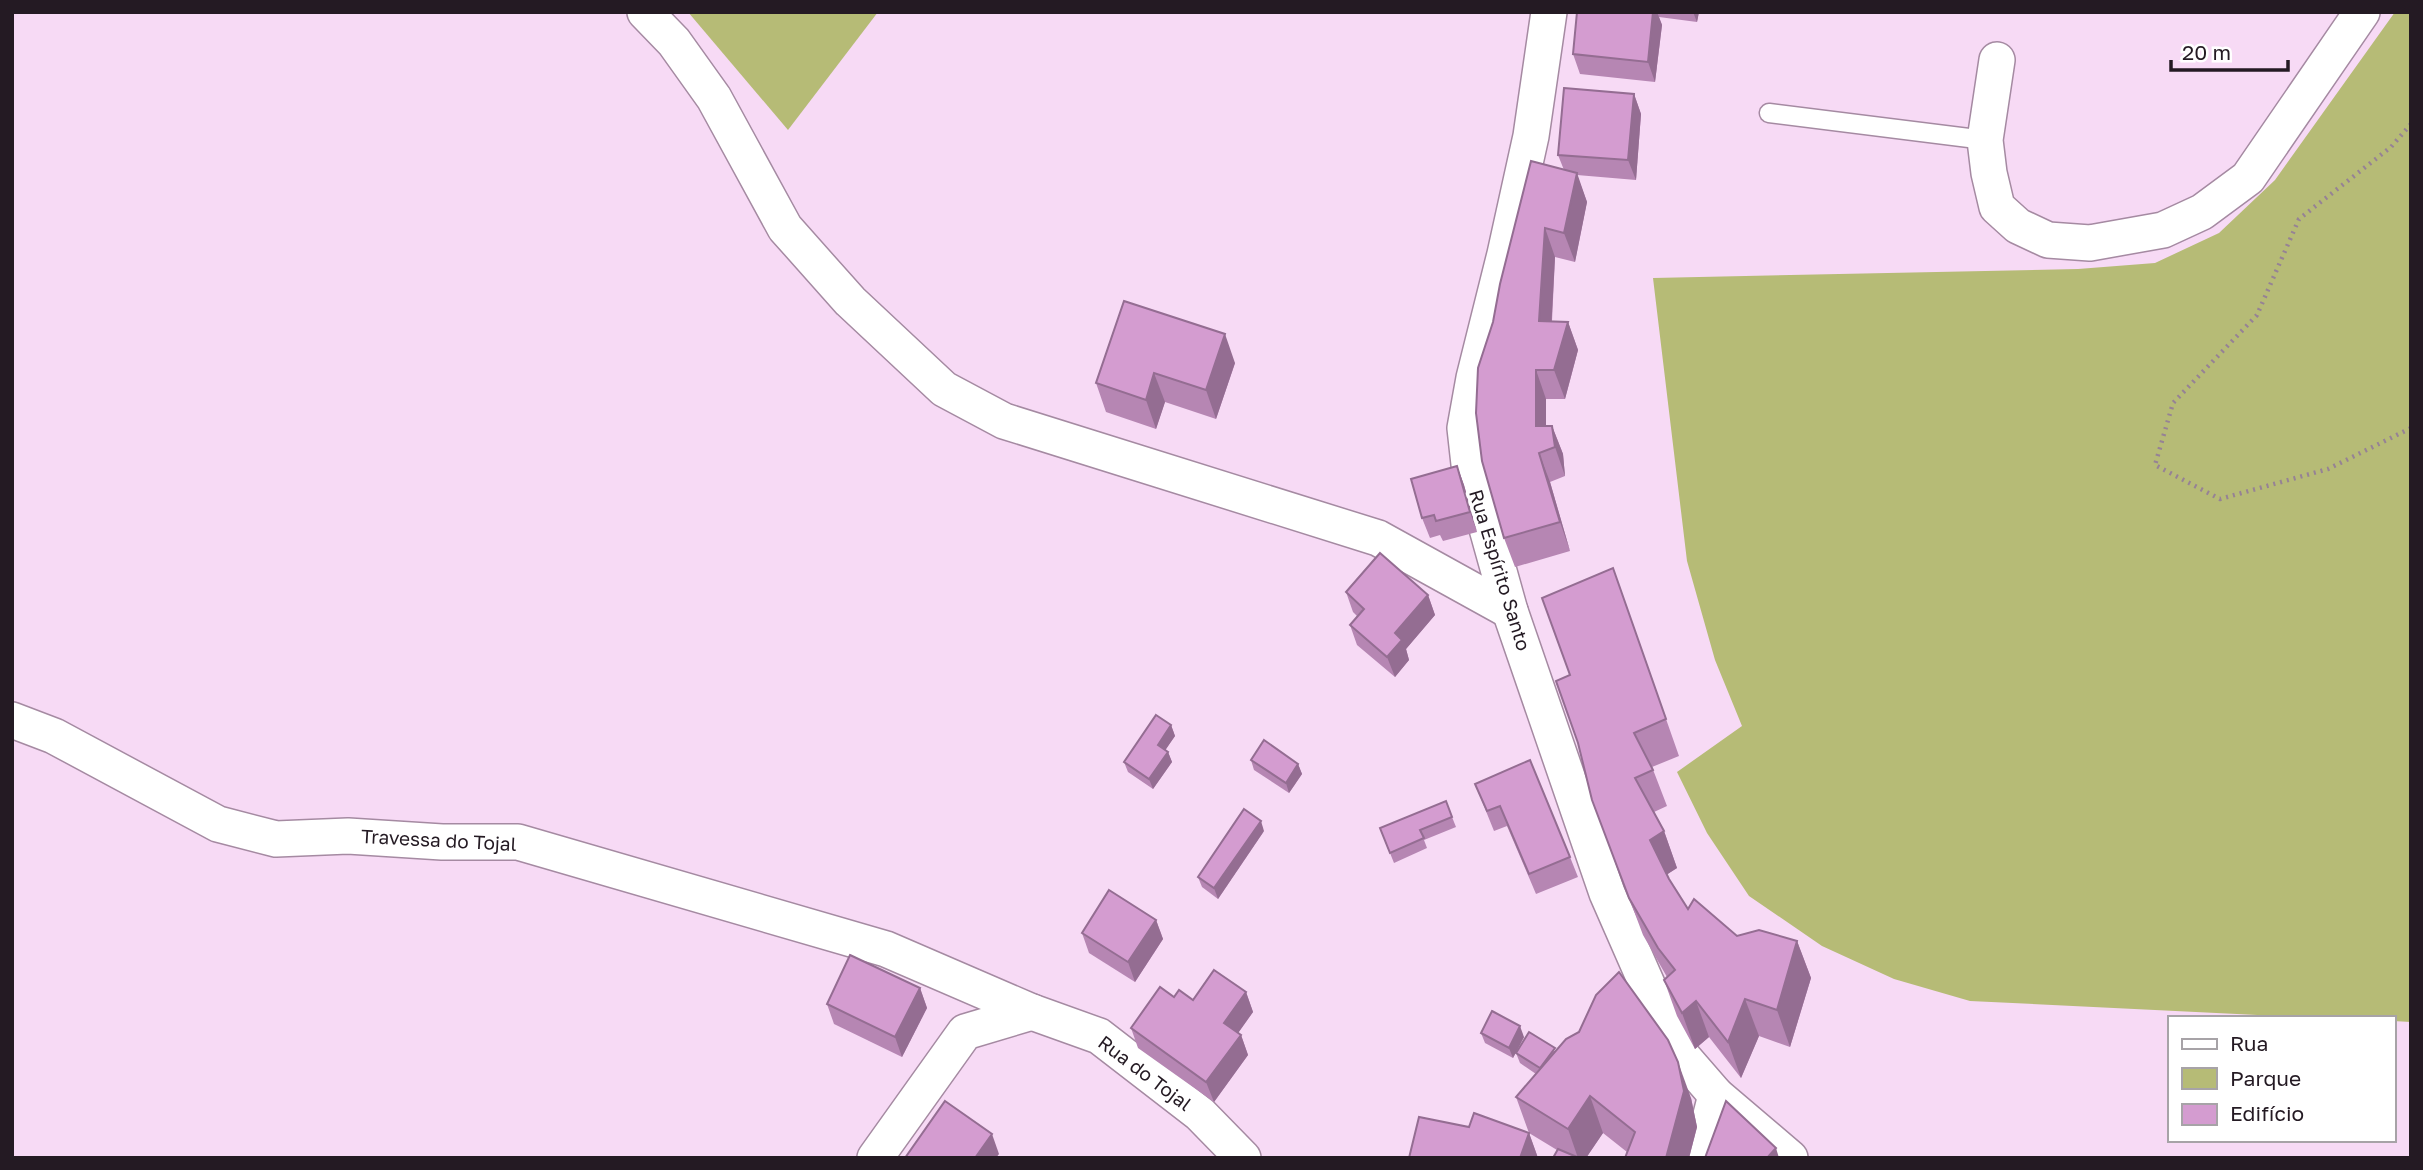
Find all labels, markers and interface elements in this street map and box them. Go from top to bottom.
scale bar [2171,28,2288,72]
text: 20 m [2182,39,2231,65]
street label: Rua Espírito Santo [1465,486,1536,653]
street label: Travessa do Tojal [361,824,517,855]
legend [2168,1016,2395,1142]
street label: Rua do Tojal [1094,1030,1196,1115]
text: Rua [2230,1030,2268,1056]
text: Parque [2230,1065,2301,1091]
text: Edifício [2230,1100,2304,1126]

